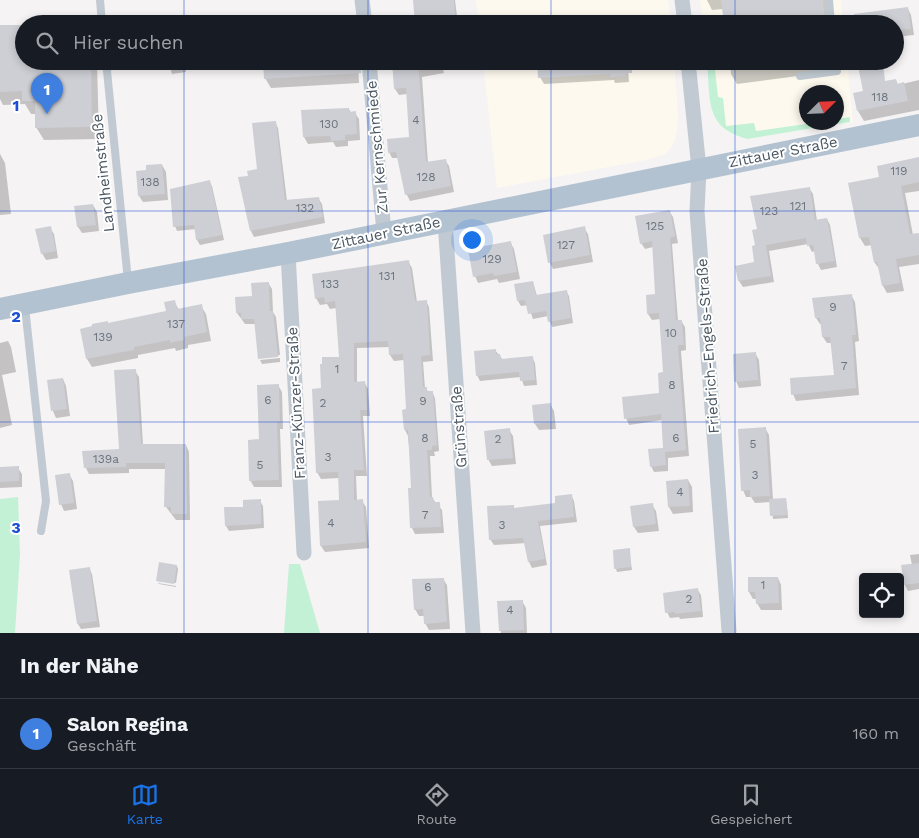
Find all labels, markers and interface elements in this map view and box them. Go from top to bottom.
search box [15,15,904,70]
icon: search [33,29,61,57]
text: Hier suchen [73,31,184,54]
pin: 1 [31,73,63,114]
street label: Zur Kernschmiede [362,80,392,214]
north arrow [799,85,844,130]
house number: 118 [872,90,888,104]
text: 1 [13,96,19,115]
street label: Landheimstraße [88,113,118,233]
house number: 4 [412,113,420,127]
house number: 130 [319,117,339,131]
street label: Zittauer Straße [727,133,839,171]
house number: 119 [891,164,907,178]
house number: 128 [416,170,436,184]
house number: 138 [140,175,160,189]
house number: 121 [790,199,806,213]
house number: 132 [296,201,314,215]
house number: 123 [760,204,778,218]
street label: Zittauer Straße [330,213,442,253]
house number: 125 [646,219,664,233]
your location [459,227,485,253]
house number: 127 [557,238,575,252]
house number: 129 [482,252,502,266]
street label: Friedrich-Engels-Straße [693,258,723,434]
house number: 131 [379,269,395,283]
house number: 133 [321,277,339,291]
house number: 9 [829,300,837,314]
text: 2 [11,307,21,326]
house number: 137 [167,317,185,331]
street label: Franz-Künzer-Straße [283,326,309,480]
house number: 10 [665,326,677,340]
house number: 139 [93,330,113,344]
house number: 7 [841,359,848,373]
house number: 1 [335,362,339,376]
house number: 8 [668,378,676,392]
street label: Grünstraße [447,385,471,469]
house number: 6 [264,393,272,407]
house number: 9 [419,394,427,408]
house number: 2 [320,396,327,410]
house number: 8 [421,431,429,445]
house number: 6 [672,431,680,445]
house number: 2 [495,432,502,446]
house number: 5 [750,437,757,451]
house number: 3 [325,450,332,464]
house number: 139a [93,452,119,466]
house number: 5 [257,458,264,472]
house number: 3 [752,468,759,482]
house number: 4 [676,485,684,499]
house number: 7 [422,508,429,522]
house number: 4 [327,516,335,530]
text: 3 [11,518,21,537]
house number: 3 [499,518,506,532]
map controls [859,573,904,618]
button: locate [859,573,904,618]
house number: 1 [761,578,765,592]
house number: 6 [424,580,432,594]
house number: 2 [686,592,693,606]
house number: 4 [506,603,514,617]
text: In der Nähe [20,653,139,678]
text: Salon Regina [67,713,188,736]
text: 1 [33,724,39,743]
text: 160 m [852,724,899,743]
text: Geschäft [67,736,136,755]
tab: Karte [127,781,163,827]
tab: Route [417,781,457,827]
tab: Gespeichert [710,781,792,827]

